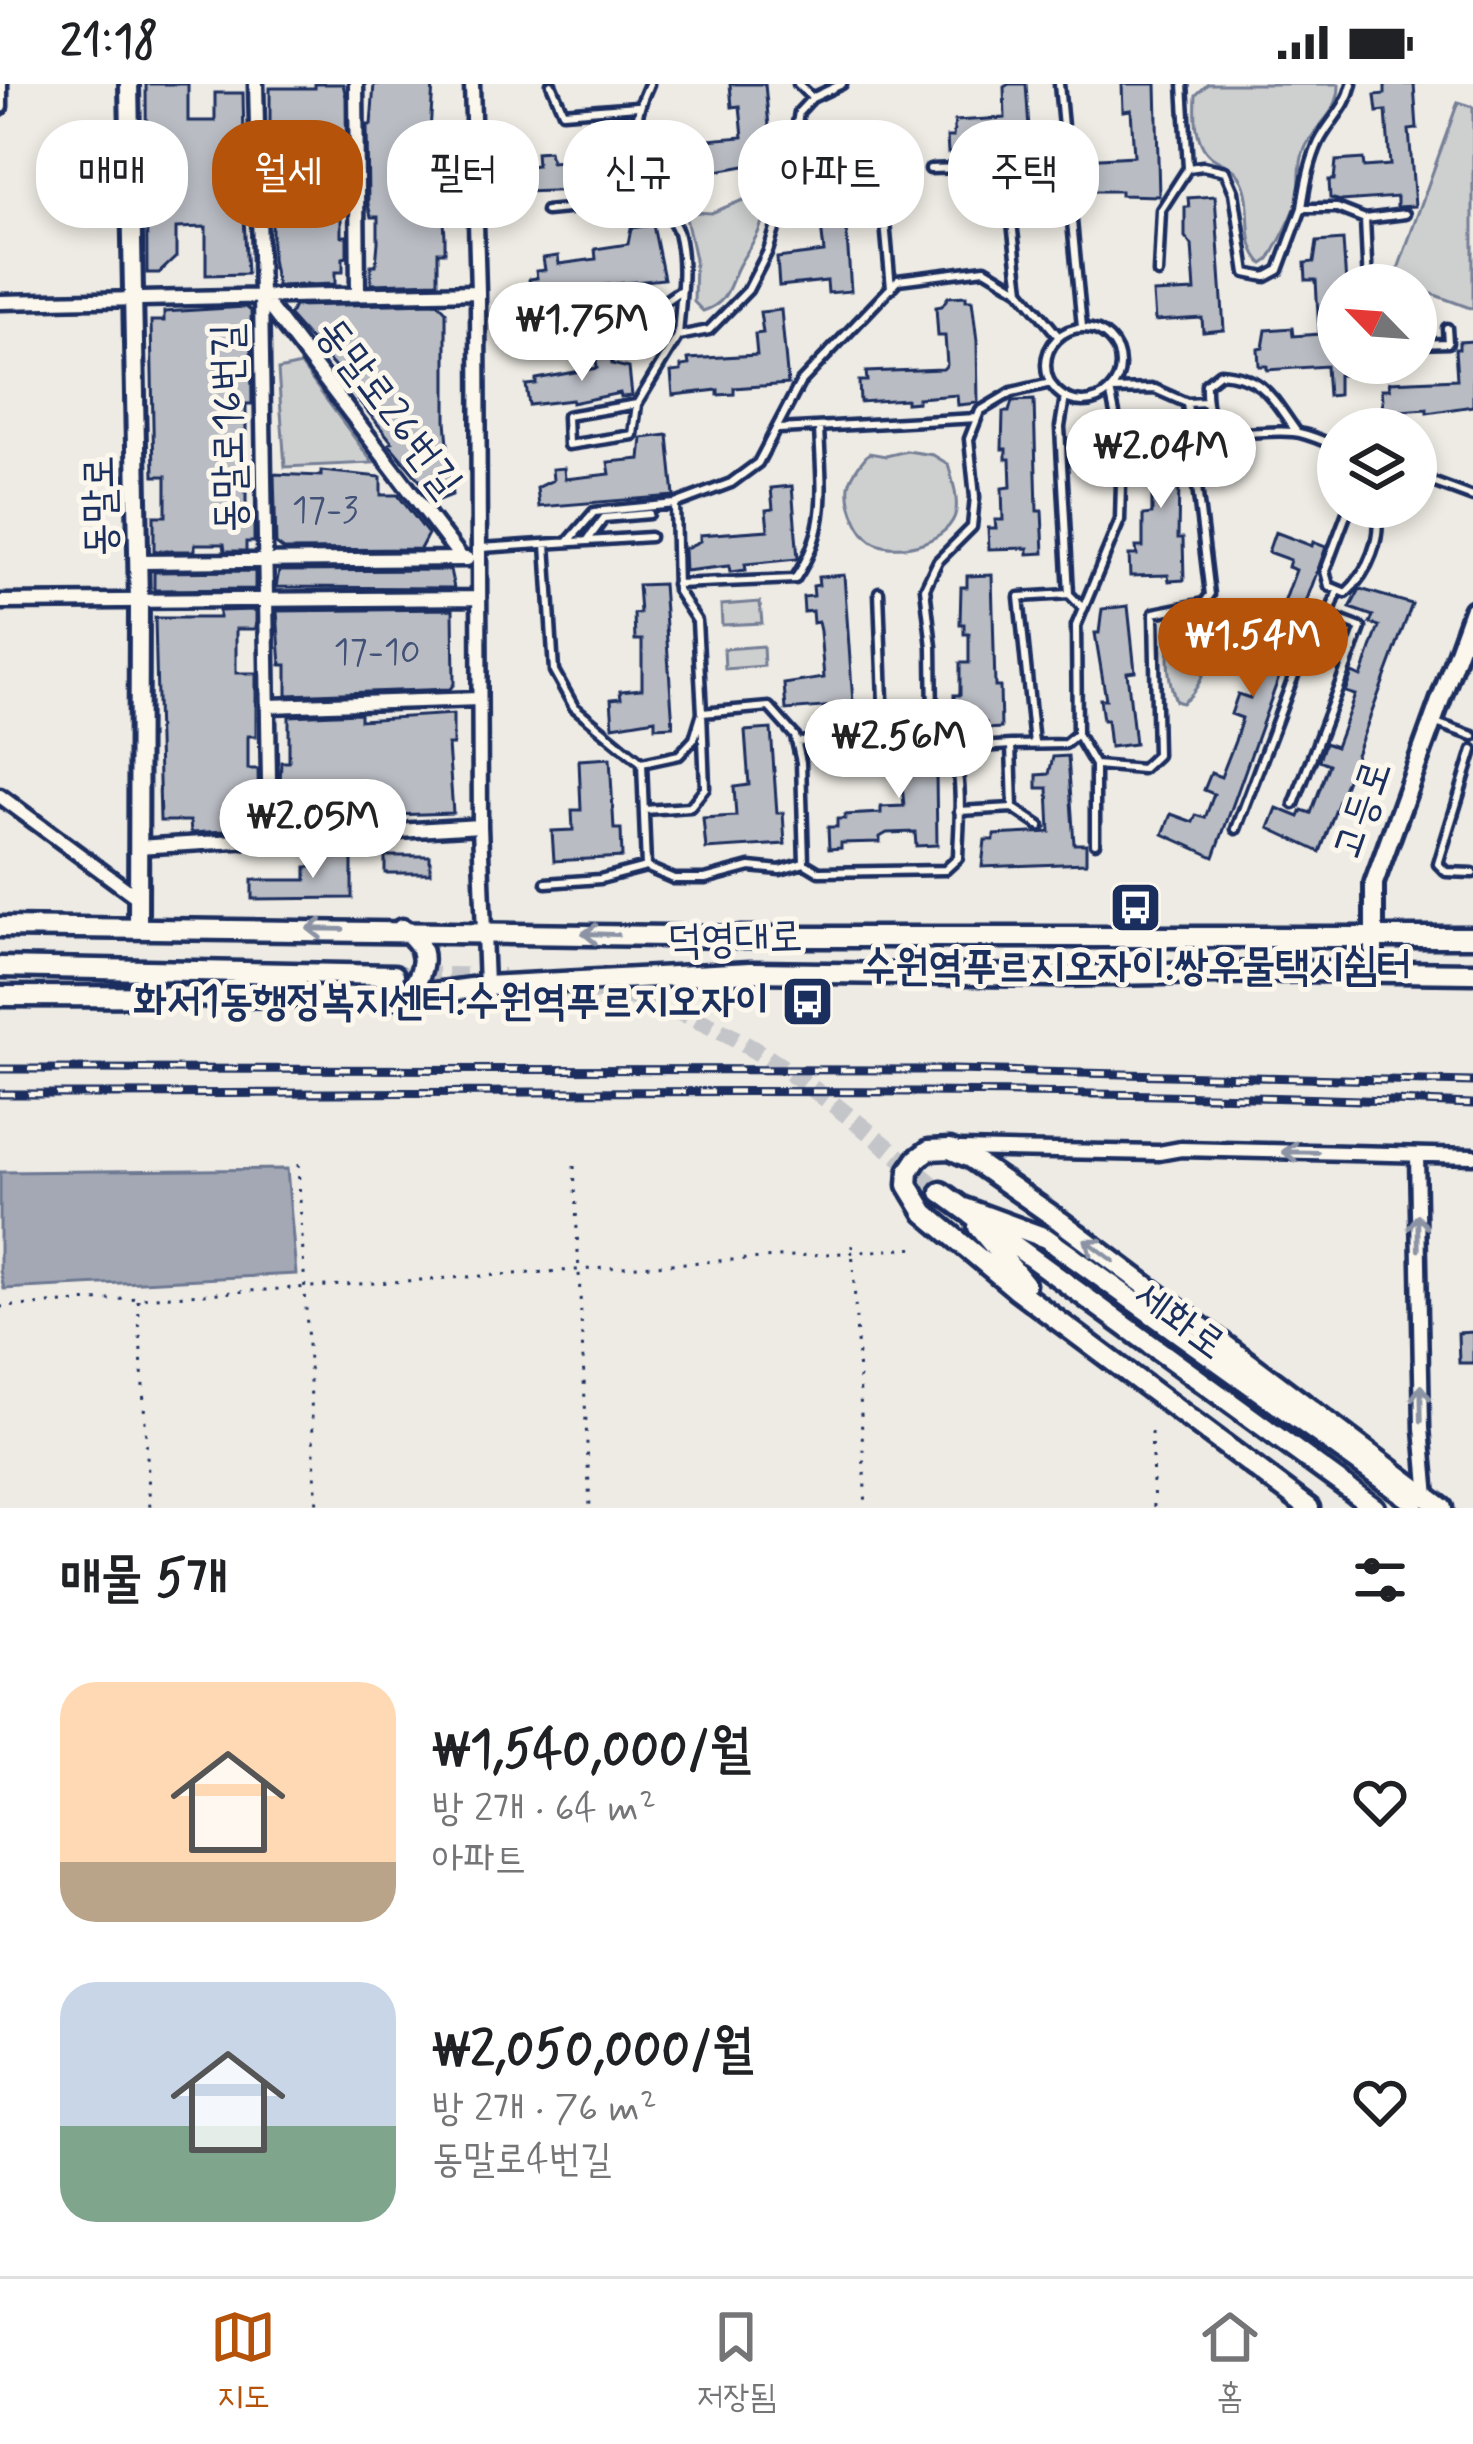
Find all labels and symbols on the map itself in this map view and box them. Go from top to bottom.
north arrow [1317,264,1437,384]
pin: ₩1.75M [484,282,680,384]
street label: 동말로26번길 [303,307,473,509]
street label: 동말로16번길 [201,323,259,533]
pin: ₩2.04M [1063,409,1259,511]
street label: 동말로 [73,455,129,557]
house number: 17-3 [292,488,358,535]
pin: ₩1.54M [1155,598,1351,700]
house number: 17-10 [333,630,421,677]
pin: ₩2.56M [801,699,997,801]
street label: 고등로 [1320,753,1406,867]
pin: ₩2.05M [215,779,411,881]
bus stop icon: 수원역푸르지오자이.쌍우물택시쉼터 [1108,880,1164,936]
street label: 덕영대로 [666,910,804,970]
one-way arrow [306,917,345,940]
one-way arrow [581,922,620,945]
place label: 수원역푸르지오자이.쌍우물택시쉼터 [861,940,1411,995]
bus stop icon: 화서1동행정복지센터.수원역푸르지오자이 [780,974,836,1030]
place label: 화서1동행정복지센터.수원역푸르지오자이 [133,975,769,1030]
one-way arrow [1281,1140,1320,1163]
one-way arrow [1407,1213,1429,1252]
one-way arrow [1084,1238,1116,1264]
street label: 세화로 [1122,1269,1236,1373]
one-way arrow [1410,1384,1433,1423]

